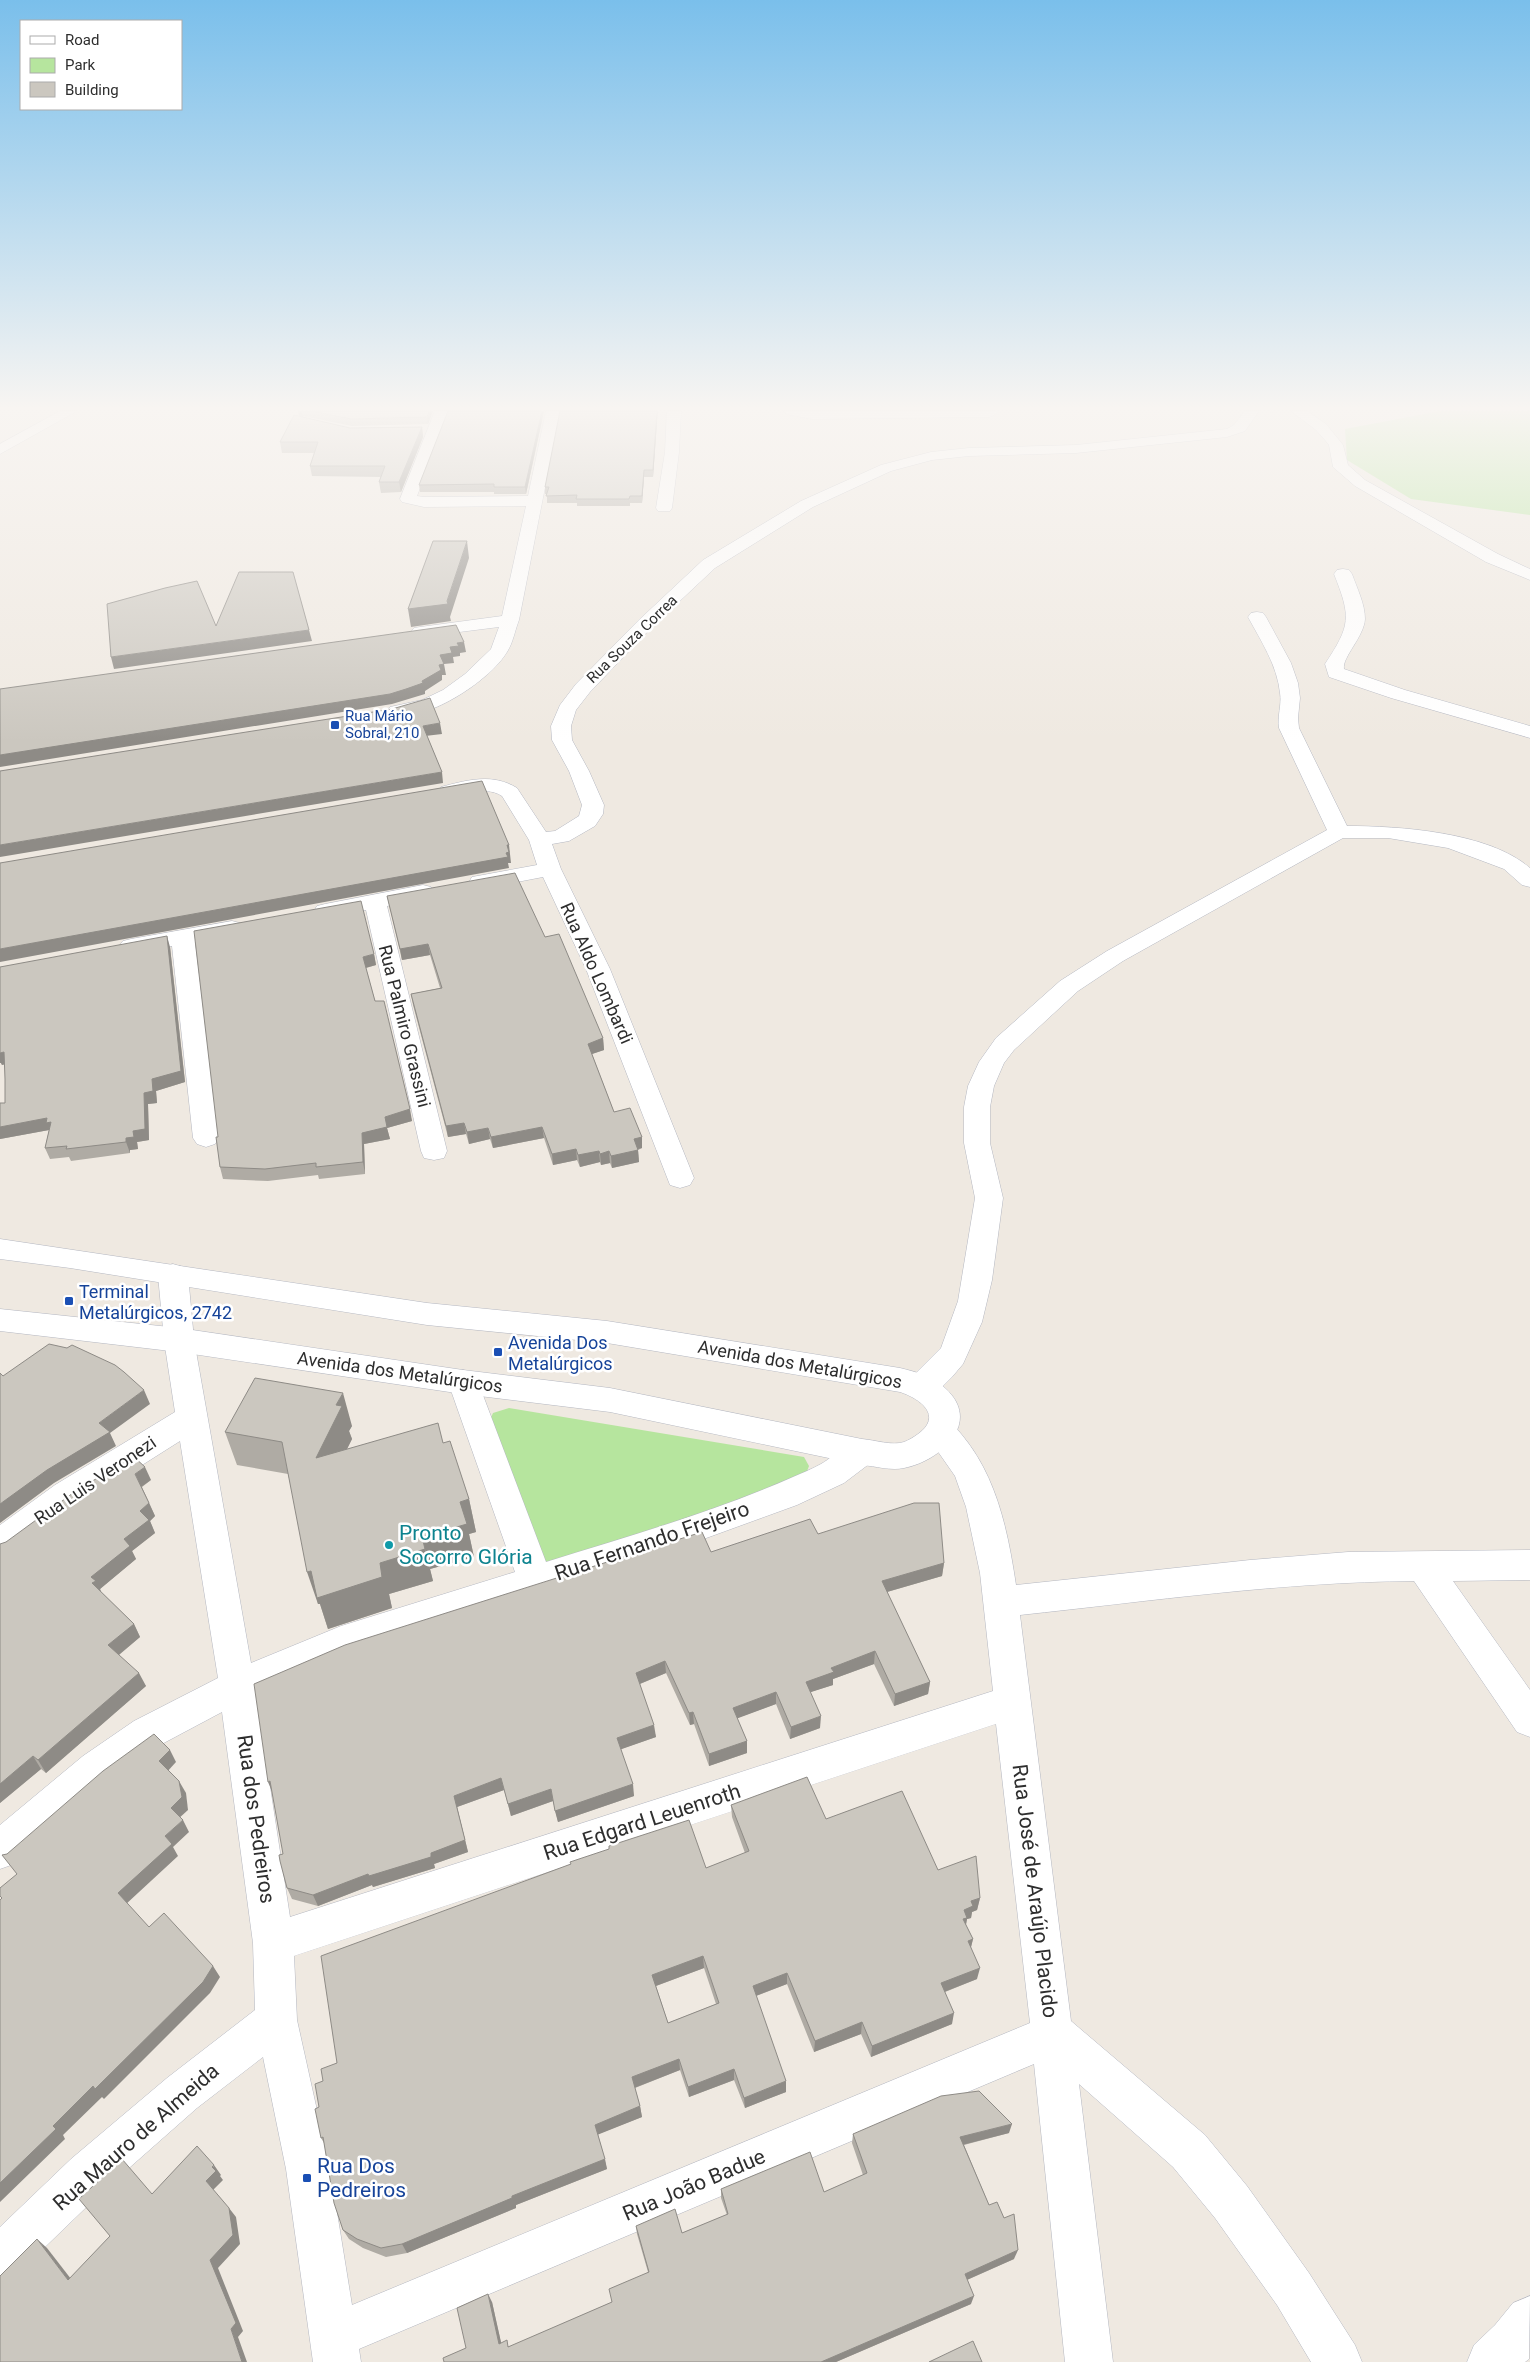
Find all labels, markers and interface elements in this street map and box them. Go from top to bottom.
legend [20,20,182,110]
text: Road [65,31,99,49]
text: Park [65,56,96,74]
text: Building [65,81,119,99]
street label: Rua Souza Correa [583,591,681,687]
place label: Rua Mário Sobral, 210 [345,707,419,742]
marker: Rua Mário Sobral, 210 [329,719,341,731]
street label: Rua Aldo Lombardi [556,899,638,1047]
street label: Rua Palmiro Grassini [375,943,435,1109]
place label: Terminal Metalúrgicos, 2742 [79,1281,232,1323]
marker: Terminal Metalúrgicos, 2742 [63,1295,75,1307]
place label: Avenida Dos Metalúrgicos [508,1332,613,1374]
street label: Avenida dos Metalúrgicos [696,1336,904,1392]
marker: Avenida Dos Metalúrgicos [492,1346,504,1358]
street label: Avenida dos Metalúrgicos [296,1347,504,1397]
street label: Rua Luis Veronezi [30,1432,160,1528]
street label: Rua Fernando Frejeiro [552,1496,752,1586]
place label: Pronto Socorro Glória [399,1521,533,1569]
marker: Pronto Socorro Glória [383,1539,395,1551]
street label: Rua dos Pedreiros [232,1733,280,1905]
street label: Rua José de Araújo Placido [1008,1763,1062,2019]
street label: Rua Edgard Leuenroth [540,1779,744,1865]
street label: Rua Mauro de Almeida [48,2059,224,2215]
street label: Rua João Badue [619,2144,769,2226]
place label: Rua Dos Pedreiros [317,2154,406,2202]
marker: Rua Dos Pedreiros [301,2172,313,2184]

